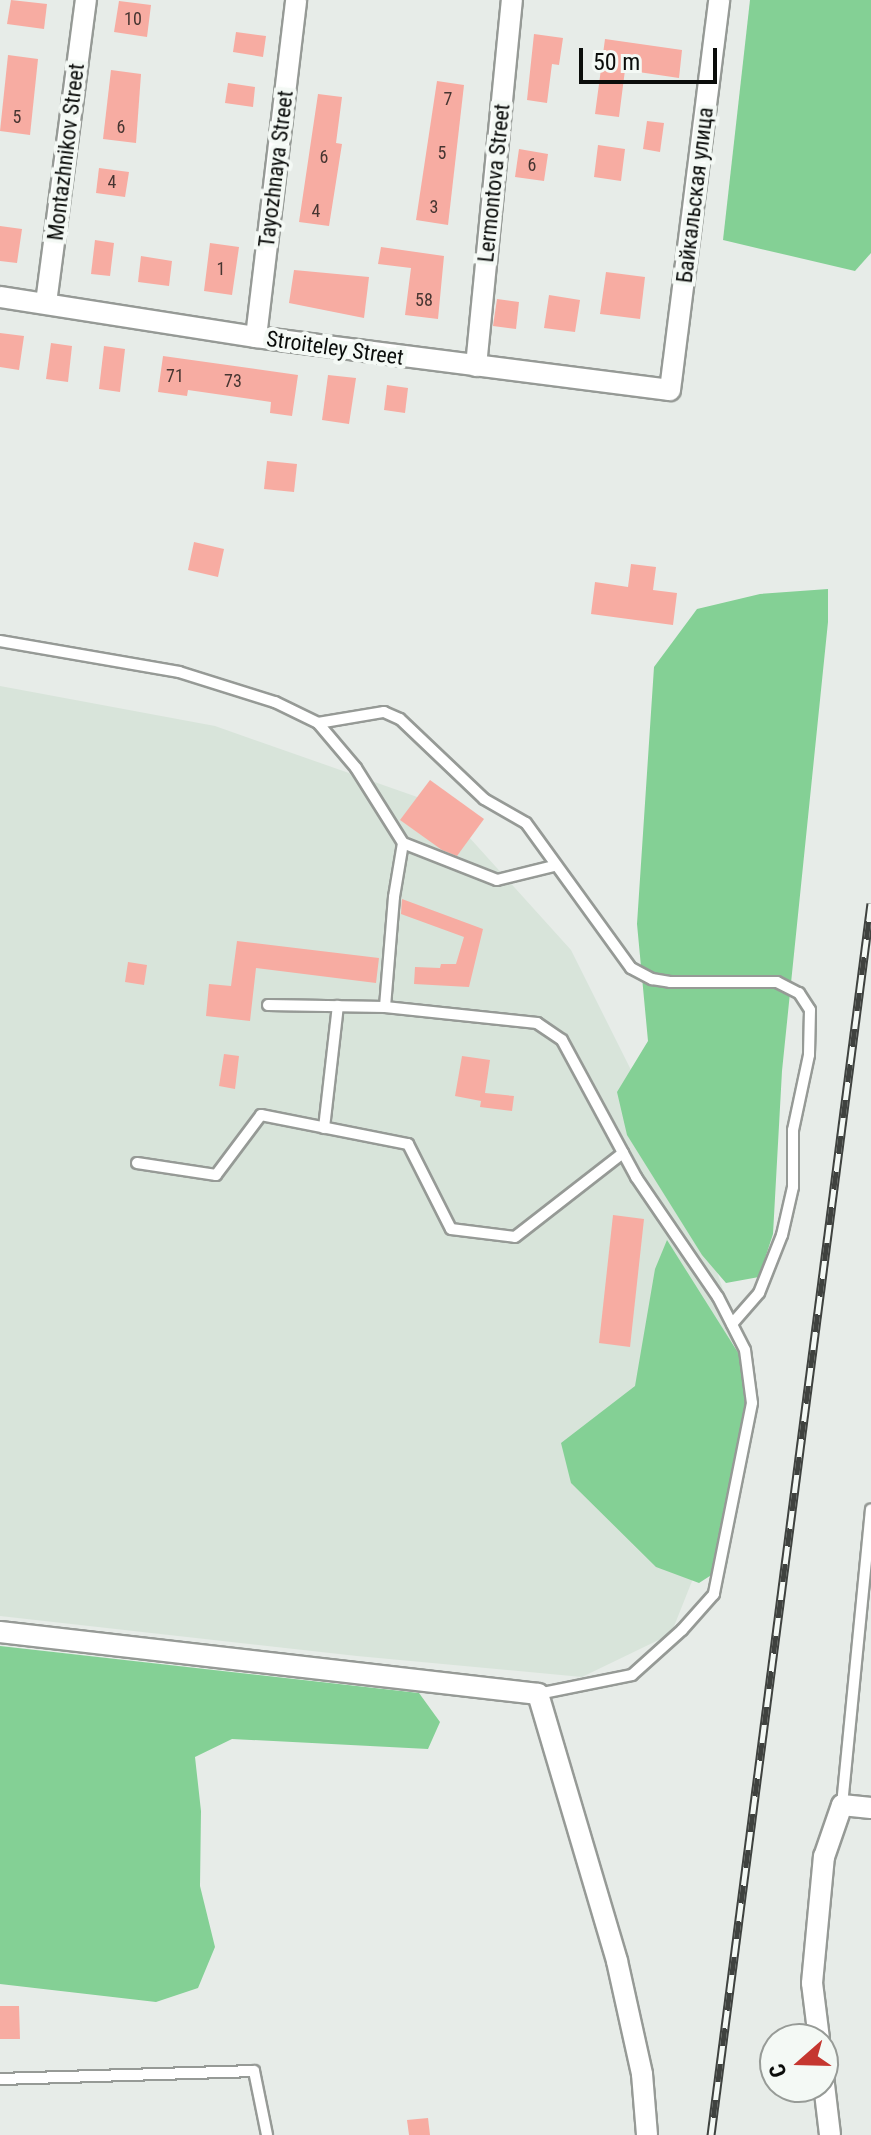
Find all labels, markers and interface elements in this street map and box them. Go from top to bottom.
house number: 10 [124,8,142,30]
scale bar [583,32,721,82]
text: 50 m [593,48,640,76]
street label: Montazhnikov Street [42,62,90,242]
house number: 7 [444,88,452,110]
street label: Tayozhnaya Street [253,89,299,249]
street label: Lermontova Street [473,102,515,264]
house number: 5 [13,106,21,128]
street label: Байкальская улица [671,106,719,284]
house number: 6 [117,116,125,138]
house number: 5 [438,142,446,164]
house number: 6 [320,146,328,168]
house number: 6 [528,154,536,176]
house number: 4 [108,171,116,193]
house number: 3 [430,196,438,218]
house number: 4 [312,200,320,222]
house number: 1 [217,258,225,280]
house number: 58 [415,289,433,311]
street label: Stroiteley Street [265,325,405,371]
house number: 71 [166,365,184,387]
house number: 73 [224,370,242,392]
north arrow [759,2023,839,2103]
text: С [764,2061,792,2081]

